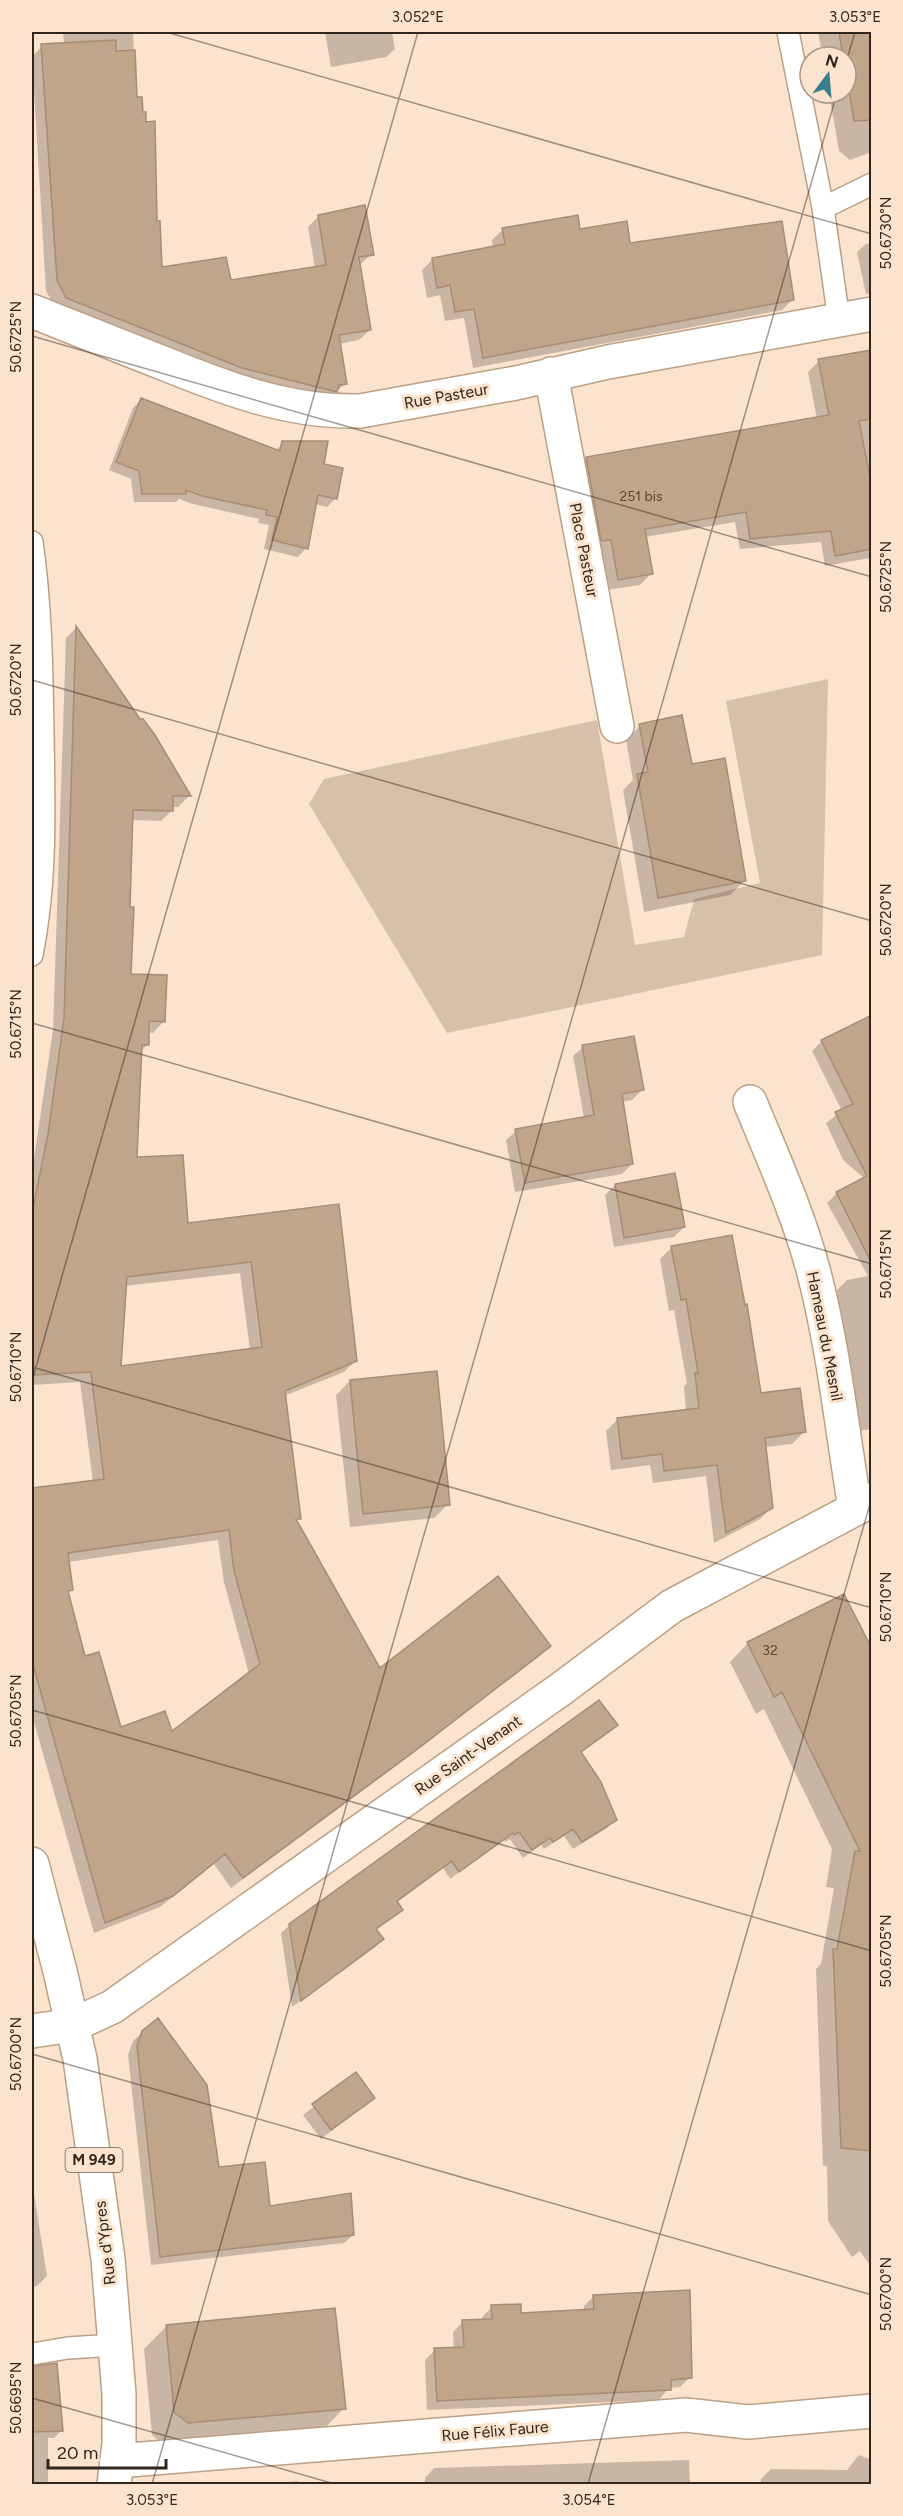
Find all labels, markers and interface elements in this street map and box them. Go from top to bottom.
text: 3.052°E [392,8,444,26]
text: 3.053°E [829,8,881,26]
north arrow [798,45,858,105]
text: N [823,50,841,72]
text: 50.6730°N [877,197,895,269]
text: 50.6725°N [7,301,25,373]
street label: Rue Pasteur [402,379,490,413]
house number: 251 bis [619,488,663,505]
street label: Place Pasteur [566,501,603,600]
text: 50.6725°N [877,541,895,613]
text: 50.6720°N [7,643,25,717]
text: 50.6720°N [877,883,895,957]
text: 50.6715°N [7,989,25,1059]
text: 50.6715°N [877,1229,895,1299]
street label: Hameau du Mesnil [803,1270,847,1402]
text: 50.6710°N [7,1332,25,1402]
text: 50.6710°N [877,1572,895,1642]
house number: 32 [762,1642,778,1659]
text: 50.6705°N [7,1674,25,1748]
street label: Rue Saint-Venant [411,1711,525,1799]
text: 50.6705°N [877,1914,895,1988]
text: 50.6700°N [7,2017,25,2091]
road number: M 949 [66,2148,122,2172]
street label: Rue d'Ypres [90,2200,120,2286]
text: 50.6700°N [877,2257,895,2331]
text: 50.6695°N [7,2362,25,2434]
street label: Rue Félix Faure [441,2417,550,2445]
scale bar [48,2432,166,2470]
text: 20 m [57,2442,98,2464]
text: 3.053°E [126,2491,178,2509]
text: 3.054°E [562,2491,616,2509]

